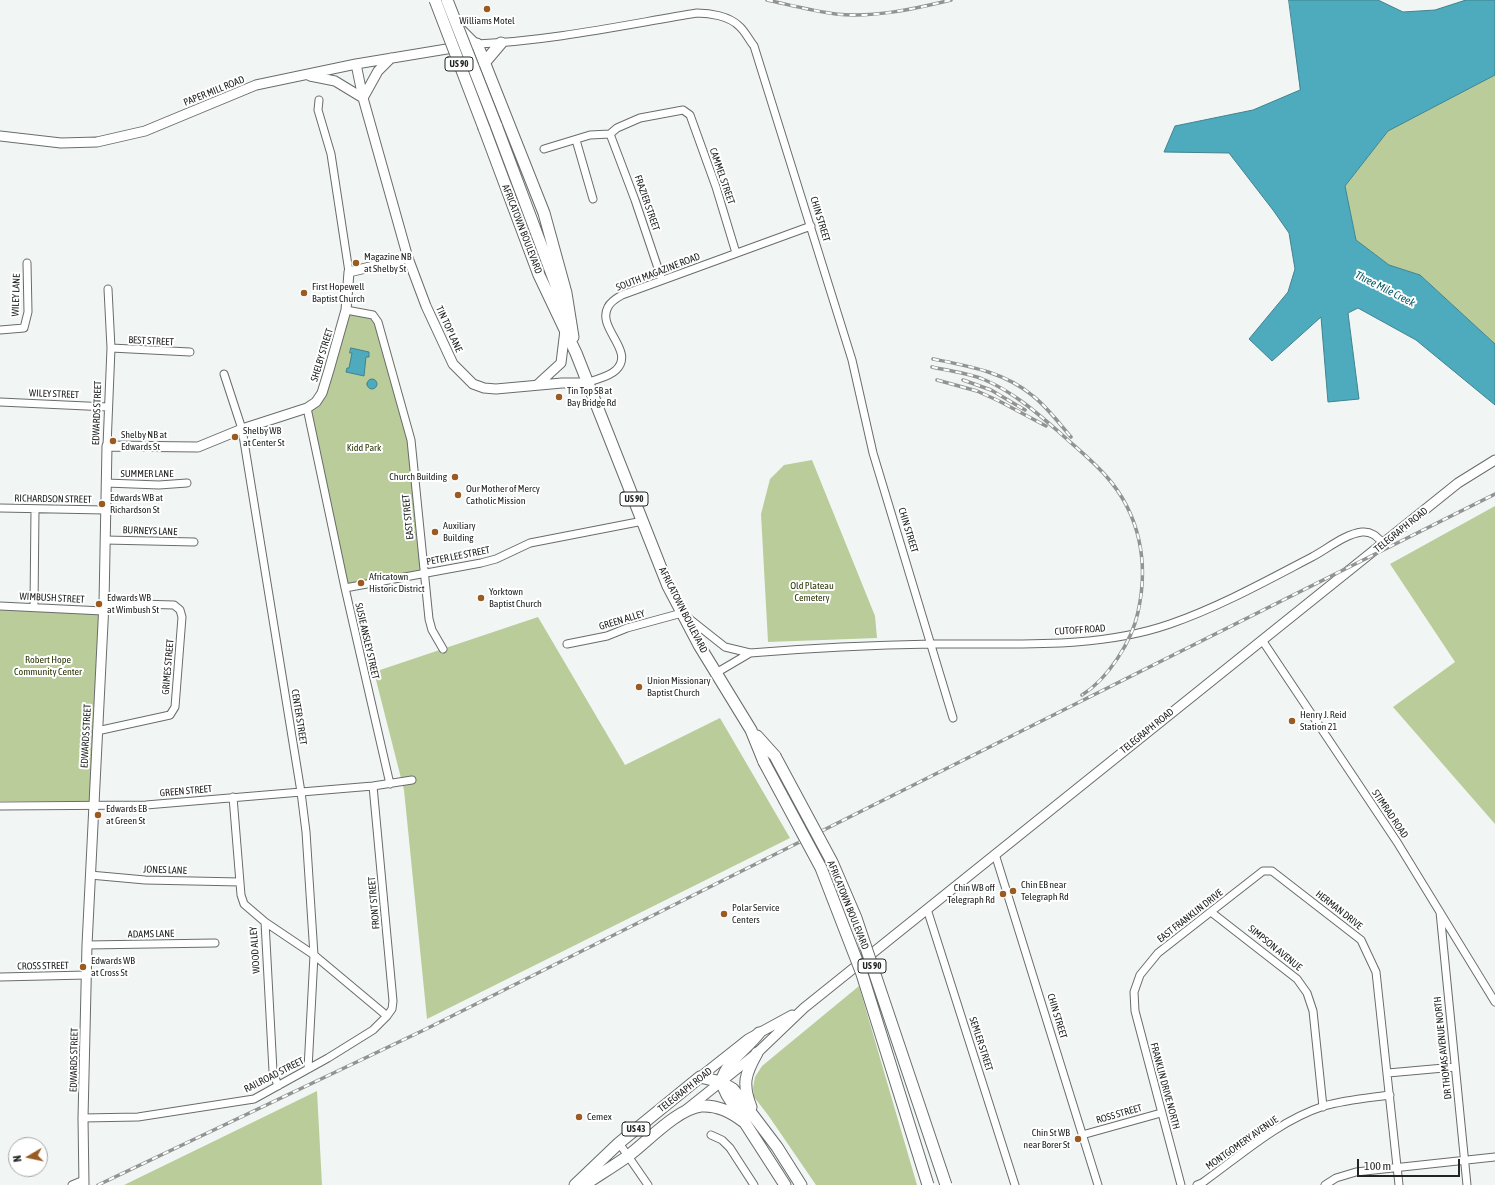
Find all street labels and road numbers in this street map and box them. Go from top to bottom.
road number: US 90 [445,57,473,71]
street label: PAPER MILL ROAD [182,73,246,109]
street label: CAMMEL STREET [707,146,737,206]
street label: FRAZIER STREET [632,174,662,232]
street label: AFRICATOWN BOULEVARD [499,183,545,275]
street label: CHIN STREET [807,195,833,243]
street label: SOUTH MAGAZINE ROAD [614,250,702,294]
street label: WILEY LANE [9,273,23,317]
street label: TIN TOP LANE [433,304,465,354]
street label: SHELBY STREET [308,327,336,383]
street label: BEST STREET [128,334,174,348]
street label: EDWARDS STREET [90,381,104,445]
street label: WILEY STREET [29,387,79,401]
street label: SUMMER LANE [120,468,174,480]
street label: RICHARDSON STREET [14,492,92,506]
road number: US 90 [620,492,648,506]
street label: EAST STREET [400,494,416,540]
street label: TELEGRAPH ROAD [1372,505,1430,555]
street label: CHIN STREET [895,506,921,554]
street label: BURNEYS LANE [122,524,178,538]
street label: PETER LEE STREET [425,544,491,568]
street label: AFRICATOWN BOULEVARD [656,565,710,655]
street label: WIMBUSH STREET [19,590,85,606]
street label: SUSIE ANSLEY STREET [352,602,382,680]
street label: GREEN ALLEY [598,607,646,633]
street label: CUTOFF ROAD [1054,622,1106,638]
street label: GRIMES STREET [160,639,176,695]
street label: CENTER STREET [289,688,309,746]
street label: EDWARDS STREET [78,704,94,768]
street label: TELEGRAPH ROAD [1118,706,1176,756]
street label: GREEN STREET [159,783,213,799]
street label: STIMRAD ROAD [1369,787,1411,841]
street label: AFRICATOWN BOULEVARD [825,859,871,951]
street label: JONES LANE [143,863,187,877]
street label: FRONT STREET [366,876,382,930]
street label: EAST FRANKLIN DRIVE [1155,887,1225,945]
street label: HERMAN DRIVE [1313,888,1365,932]
street label: SIMPSON AVENUE [1246,923,1304,973]
street label: WOOD ALLEY [247,926,263,974]
street label: ADAMS LANE [128,928,174,940]
road number: US 90 [858,959,886,973]
street label: CROSS STREET [17,960,69,972]
street label: CHIN STREET [1044,992,1070,1040]
street label: DR THOMAS AVENUE NORTH [1432,996,1454,1100]
street label: SEMLER STREET [967,1015,995,1073]
street label: EDWARDS STREET [67,1028,81,1092]
street label: FRANKLIN DRIVE NORTH [1148,1041,1182,1131]
street label: RAILROAD STREET [242,1055,306,1095]
street label: TELEGRAPH ROAD [656,1065,714,1115]
street label: ROSS STREET [1095,1102,1143,1126]
street label: MONTGOMERY AVENUE [1204,1114,1280,1172]
road number: US 43 [622,1122,650,1136]

